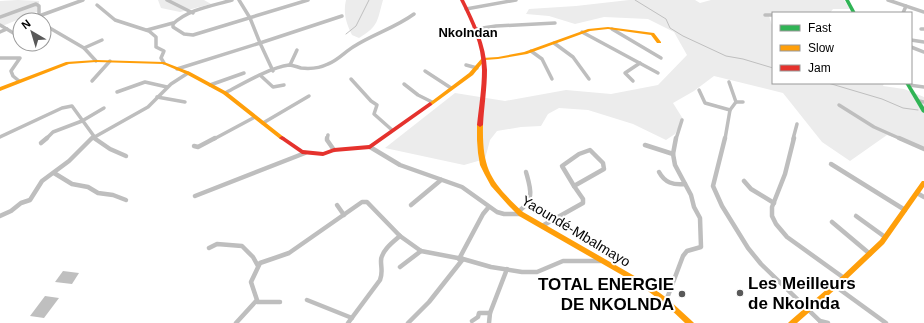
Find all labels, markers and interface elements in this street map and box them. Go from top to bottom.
north arrow [12,12,52,52]
legend [772,12,912,84]
text: N [19,17,33,31]
text: Fast [808,21,832,35]
district label: Nkolndan [438,25,498,40]
text: Slow [808,41,834,55]
text: Jam [808,61,831,75]
street label: Yaoundé-Mbalmayo [519,192,634,270]
place label: Les Meilleurs de Nkolnda [748,274,856,313]
place label: TOTAL ENERGIE DE NKOLNDA [538,275,674,314]
marker: Les Meilleurs de Nkolnda [735,288,745,298]
marker: TOTAL ENERGIE DE NKOLNDA [677,289,687,299]

